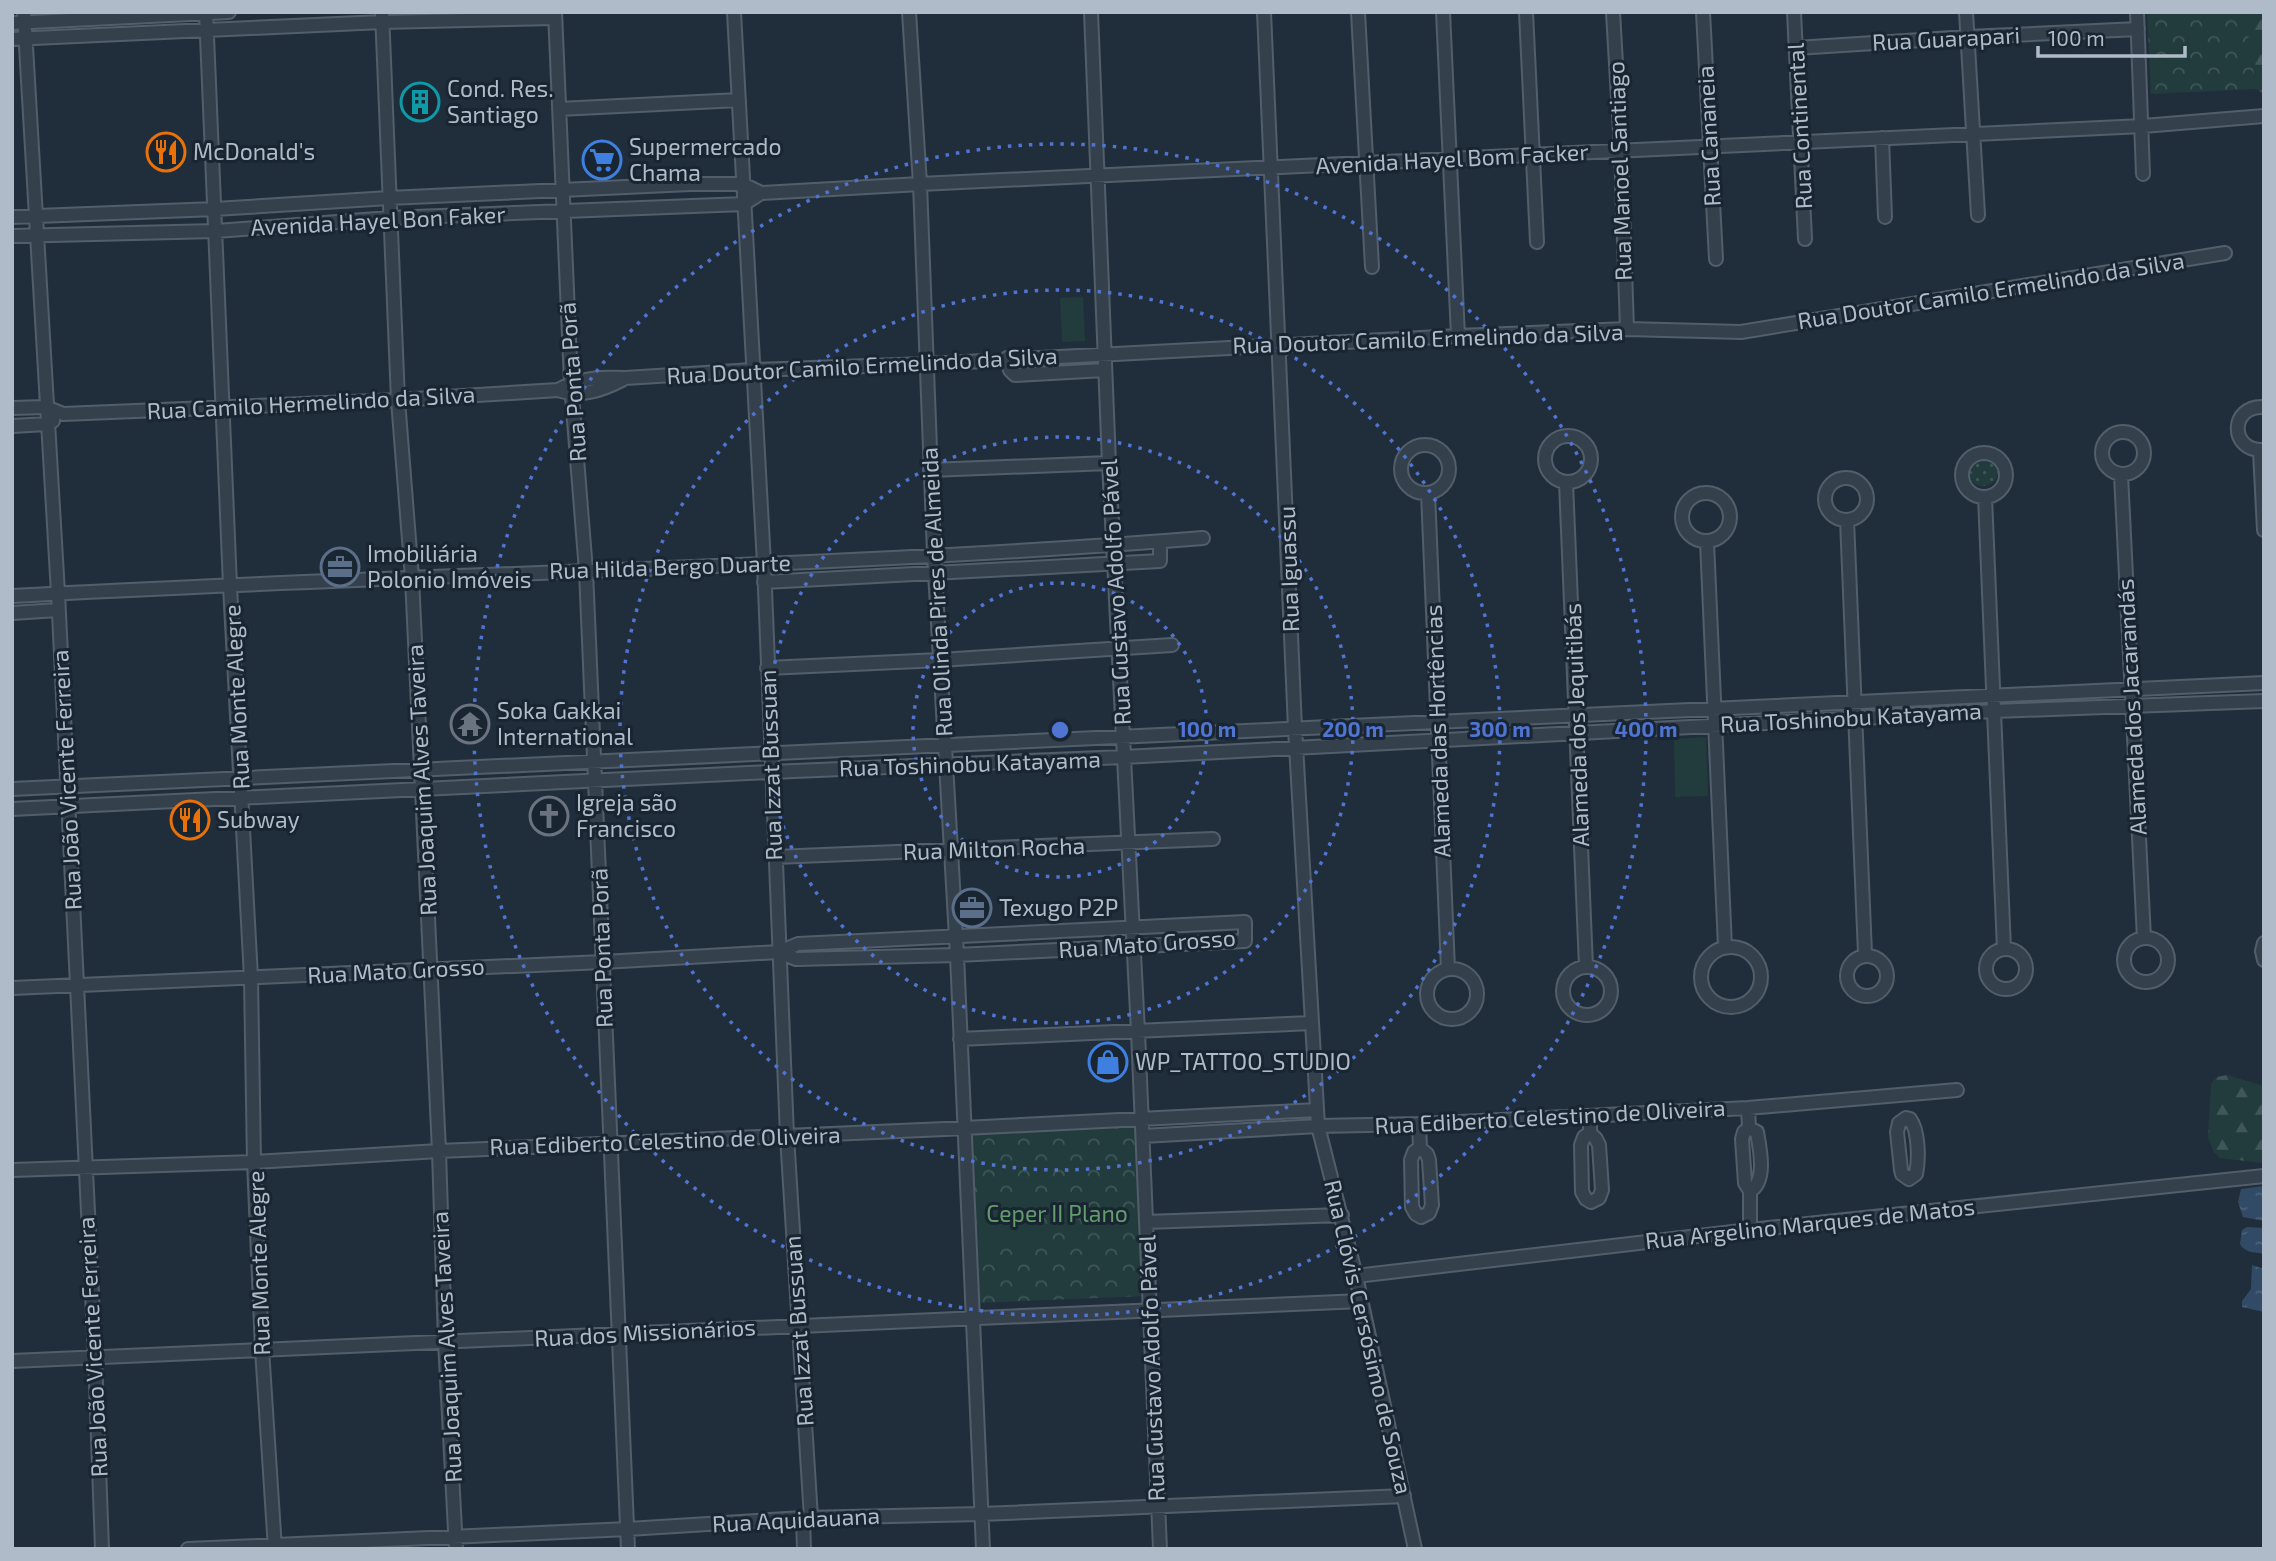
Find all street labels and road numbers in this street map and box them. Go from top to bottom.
street label: Rua Guarapari [1871,20,2021,56]
street label: Rua Continental [1781,42,1817,210]
street label: Rua Manoel Santiago [1601,61,1637,281]
street label: Rua Cananeia [1690,65,1726,207]
street label: Avenida Hayel Bom Facker [1315,137,1589,179]
street label: Avenida Hayel Bon Faker [250,199,506,241]
street label: Rua Doutor Camilo Ermelindo da Silva [1795,246,2186,334]
street label: Rua Ponta Porã [552,301,592,463]
street label: Rua Doutor Camilo Ermelindo da Silva [1232,317,1624,359]
street label: Rua Doutor Camilo Ermelindo da Silva [666,341,1058,389]
street label: Rua Camilo Hermelindo da Silva [146,379,476,425]
street label: Rua Olinda Pires de Almeida [914,447,958,738]
street label: Rua Gustavo Adolfo Pável [1094,458,1136,726]
street label: Rua Iguassu [1272,506,1304,633]
street label: Rua Hilda Bergo Duarte [549,548,791,584]
street label: Alameda dos Jacarandás [2110,578,2152,836]
street label: Alameda dos Jequitibás [1558,603,1594,847]
street label: Rua Monte Alegre [217,604,255,790]
street label: Alameda das Hortências [1419,604,1455,858]
street label: Rua Joaquim Alves Taveira [400,644,442,917]
street label: Rua João Vicente Ferreira [45,649,87,911]
street label: Rua Izzat Bussuan [753,669,787,861]
street label: Rua Toshinobu Katayama [1719,696,1983,738]
street label: Rua Toshinobu Katayama [839,744,1101,782]
street label: Rua Milton Rocha [902,831,1086,865]
street label: Rua Ponta Porã [584,868,618,1028]
street label: Rua Mato Grosso [1057,923,1237,963]
street label: Rua Mato Grosso [306,951,485,989]
street label: Rua Ediberto Celestino de Oliveira [1374,1093,1726,1139]
street label: Rua Ediberto Celestino de Oliveira [489,1120,841,1160]
street label: Rua Monte Alegre [241,1170,275,1356]
street label: Rua Clóvis Cersósimo de Souza [1319,1177,1419,1497]
street label: Rua Argelino Marques de Matos [1644,1192,1976,1254]
street label: Rua Joaquim Alves Taveira [425,1211,467,1484]
street label: Rua João Vicente Ferreira [71,1216,113,1478]
street label: Rua Gustavo Adolfo Pável [1132,1234,1170,1502]
street label: Rua Izzat Bussuan [777,1235,819,1427]
street label: Rua dos Missionários [533,1312,756,1352]
street label: Rua Aquidauana [711,1501,881,1537]

